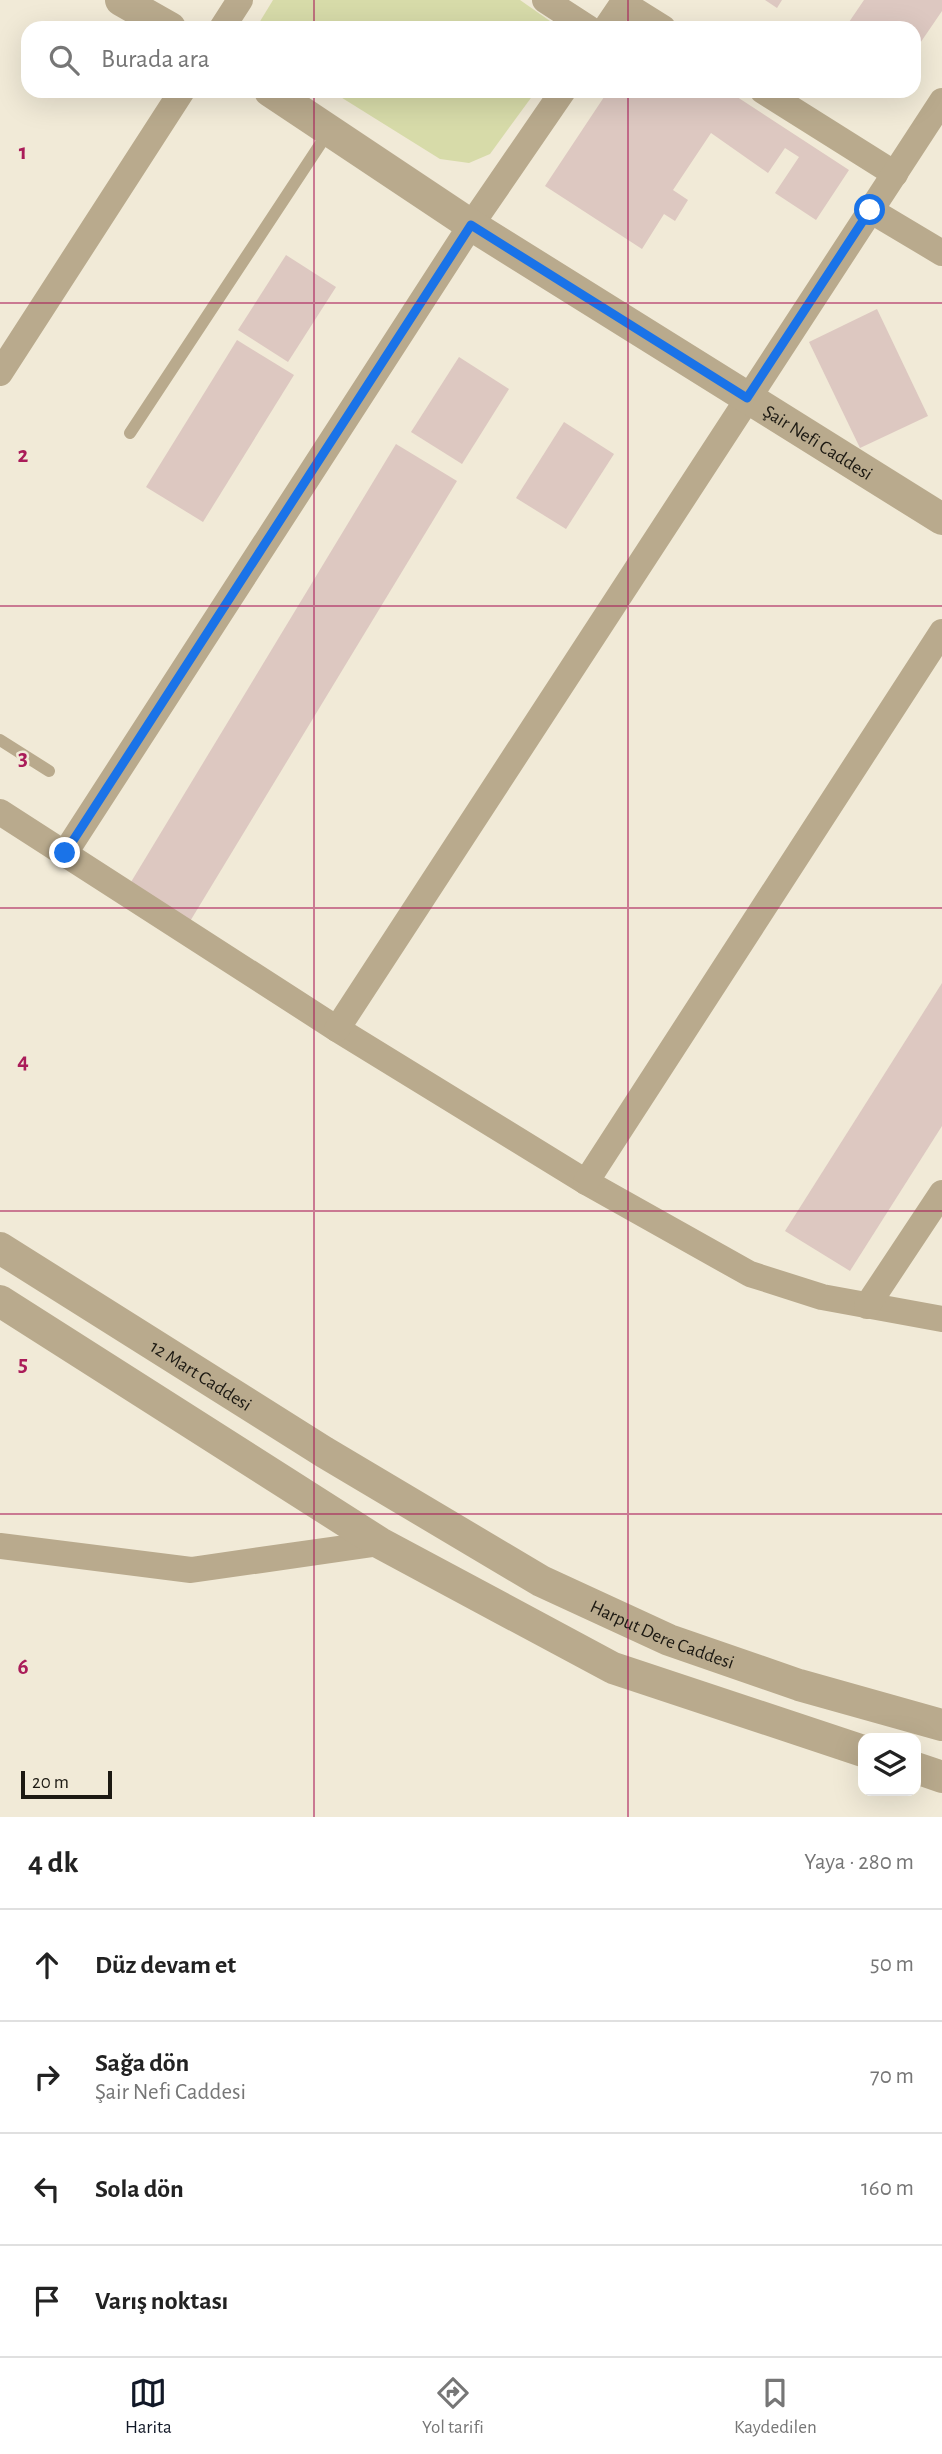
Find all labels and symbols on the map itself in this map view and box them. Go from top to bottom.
text: 1 [19,141,27,164]
route start [854,194,885,225]
street label: Şair Nefi Caddesi [760,402,876,484]
text: 2 [18,444,29,467]
text: 3 [18,747,28,770]
route end [49,837,80,868]
text: 4 [17,1050,29,1073]
street label: 12 Mart Caddesi [147,1337,255,1415]
text: 5 [18,1353,28,1376]
street label: Harput Dere Caddesi [587,1597,736,1673]
text: 6 [17,1656,29,1679]
scale bar [21,1768,112,1800]

